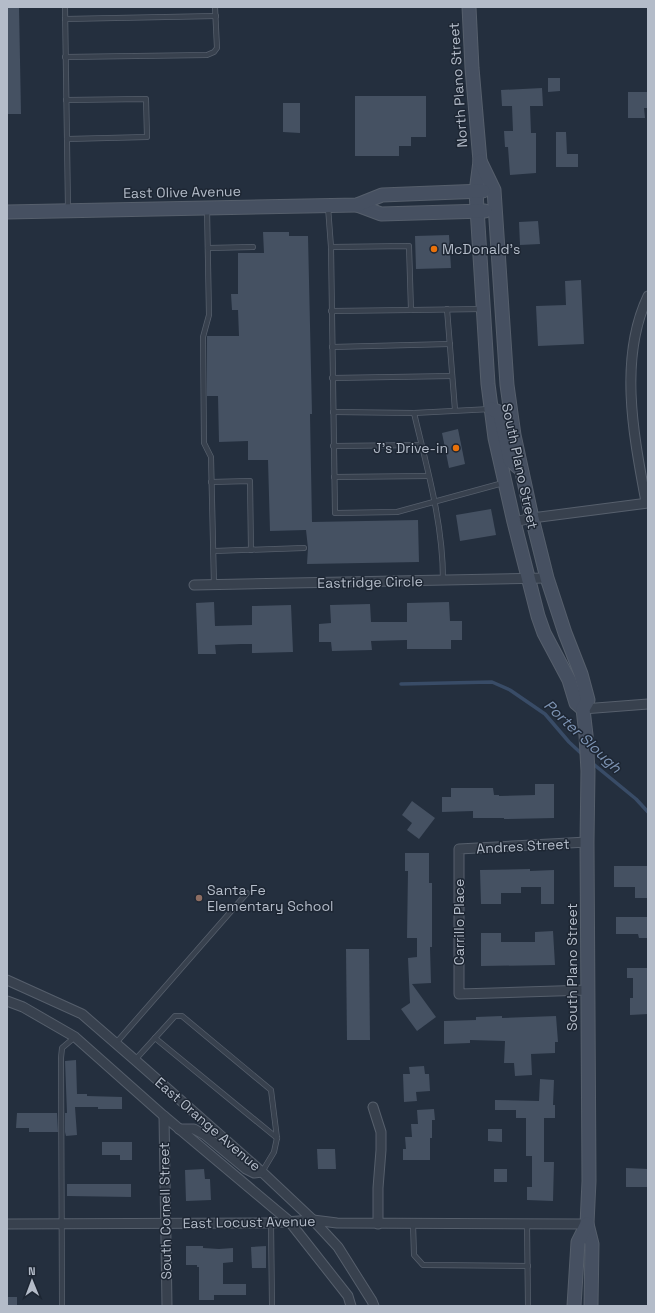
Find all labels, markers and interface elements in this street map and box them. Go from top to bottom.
street label: North Plano Street [445,22,471,148]
street label: East Olive Avenue [123,182,241,202]
place label: McDonald's [442,240,520,258]
marker: McDonald's [429,244,439,254]
street label: South Plano Street [498,402,542,530]
place label: J's Drive-in [373,439,448,457]
marker: J's Drive-in [451,443,461,453]
street label: Eastridge Circle [317,572,423,592]
water label: Porter Slough [540,695,626,777]
street label: Andres Street [476,835,570,857]
street label: Carrillo Place [450,879,468,965]
place label: Santa Fe Elementary School [207,881,333,915]
marker: Santa Fe Elementary School [194,893,204,903]
street label: South Plano Street [563,903,581,1031]
street label: East Orange Avenue [151,1073,265,1175]
street label: South Cornell Street [155,1142,175,1280]
street label: East Locust Avenue [182,1212,316,1232]
north arrow [12,1261,52,1301]
text: N [28,1264,36,1278]

